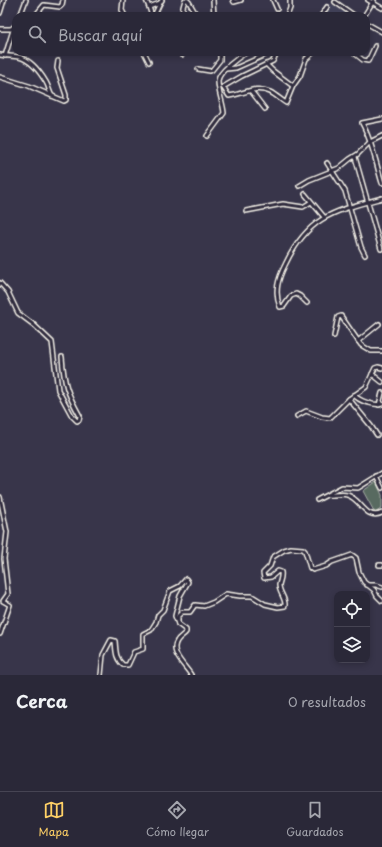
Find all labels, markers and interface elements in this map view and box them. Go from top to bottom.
search box [12,12,370,56]
icon: search [26,23,48,45]
text: Buscar aquí [58,23,142,46]
map controls [334,591,370,663]
button: locate [334,591,370,627]
button: layers [334,627,370,663]
text: Cerca [16,688,67,714]
text: 0 resultados [288,692,366,711]
tab: Mapa [39,799,69,840]
tab: Cómo llegar [146,799,209,840]
tab: Guardados [286,799,343,840]

